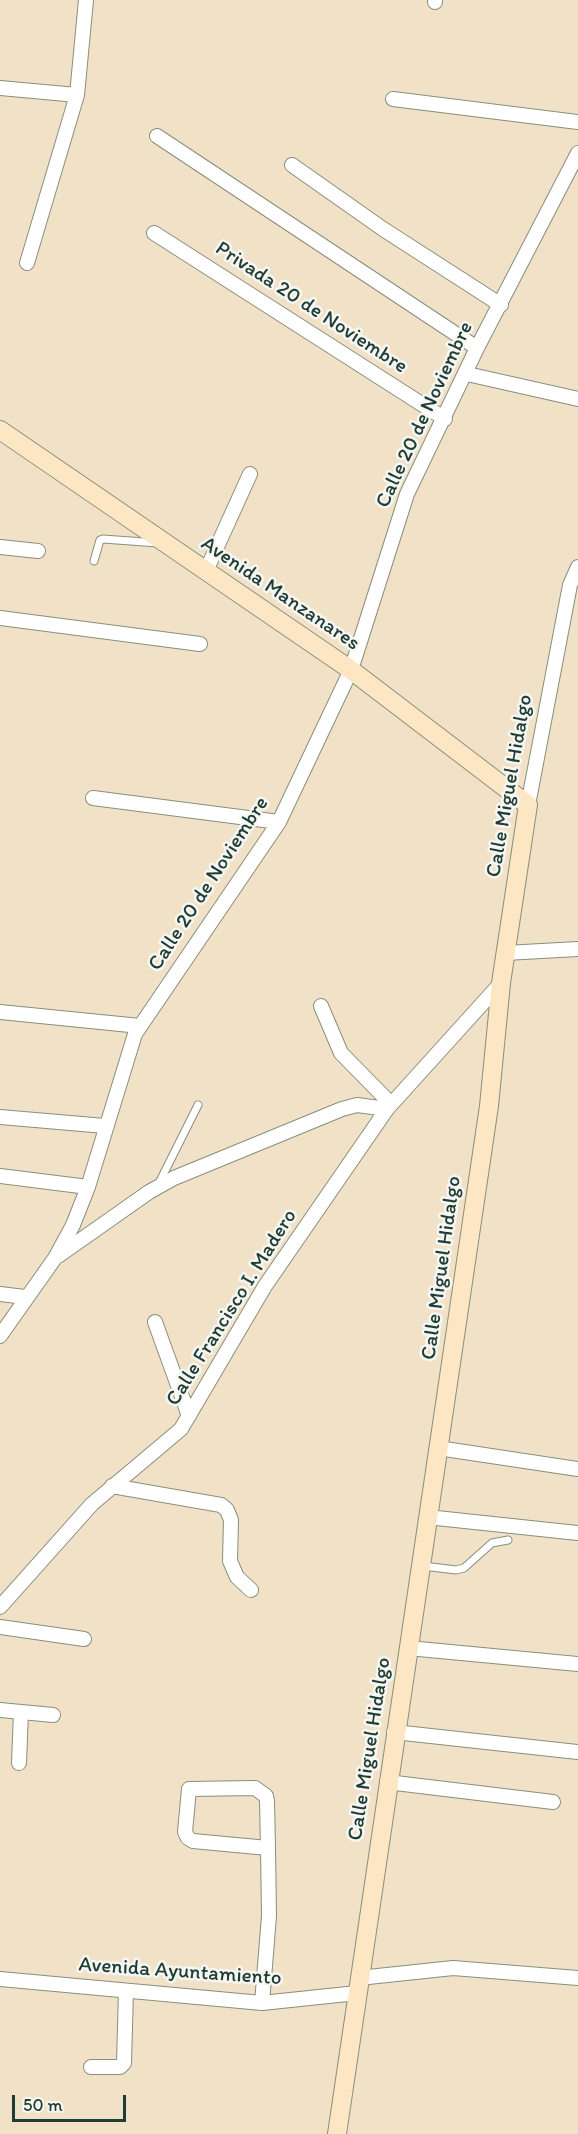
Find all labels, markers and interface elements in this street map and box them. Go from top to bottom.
street label: Privada 20 de Noviembre [210,236,412,380]
street label: Calle 20 de Noviembre [371,318,479,512]
street label: Avenida Manzanares [196,531,364,657]
street label: Calle Miguel Hidalgo [482,693,538,879]
street label: Calle 20 de Noviembre [143,792,275,976]
street label: Calle Miguel Hidalgo [417,1175,467,1361]
street label: Calle Francisco I. Madero [161,1205,303,1411]
street label: Calle Miguel Hidalgo [343,1656,397,1842]
street label: Avenida Ayuntamiento [78,1952,282,1992]
scale bar [15,2083,129,2121]
text: 50 m [23,2094,63,2116]

